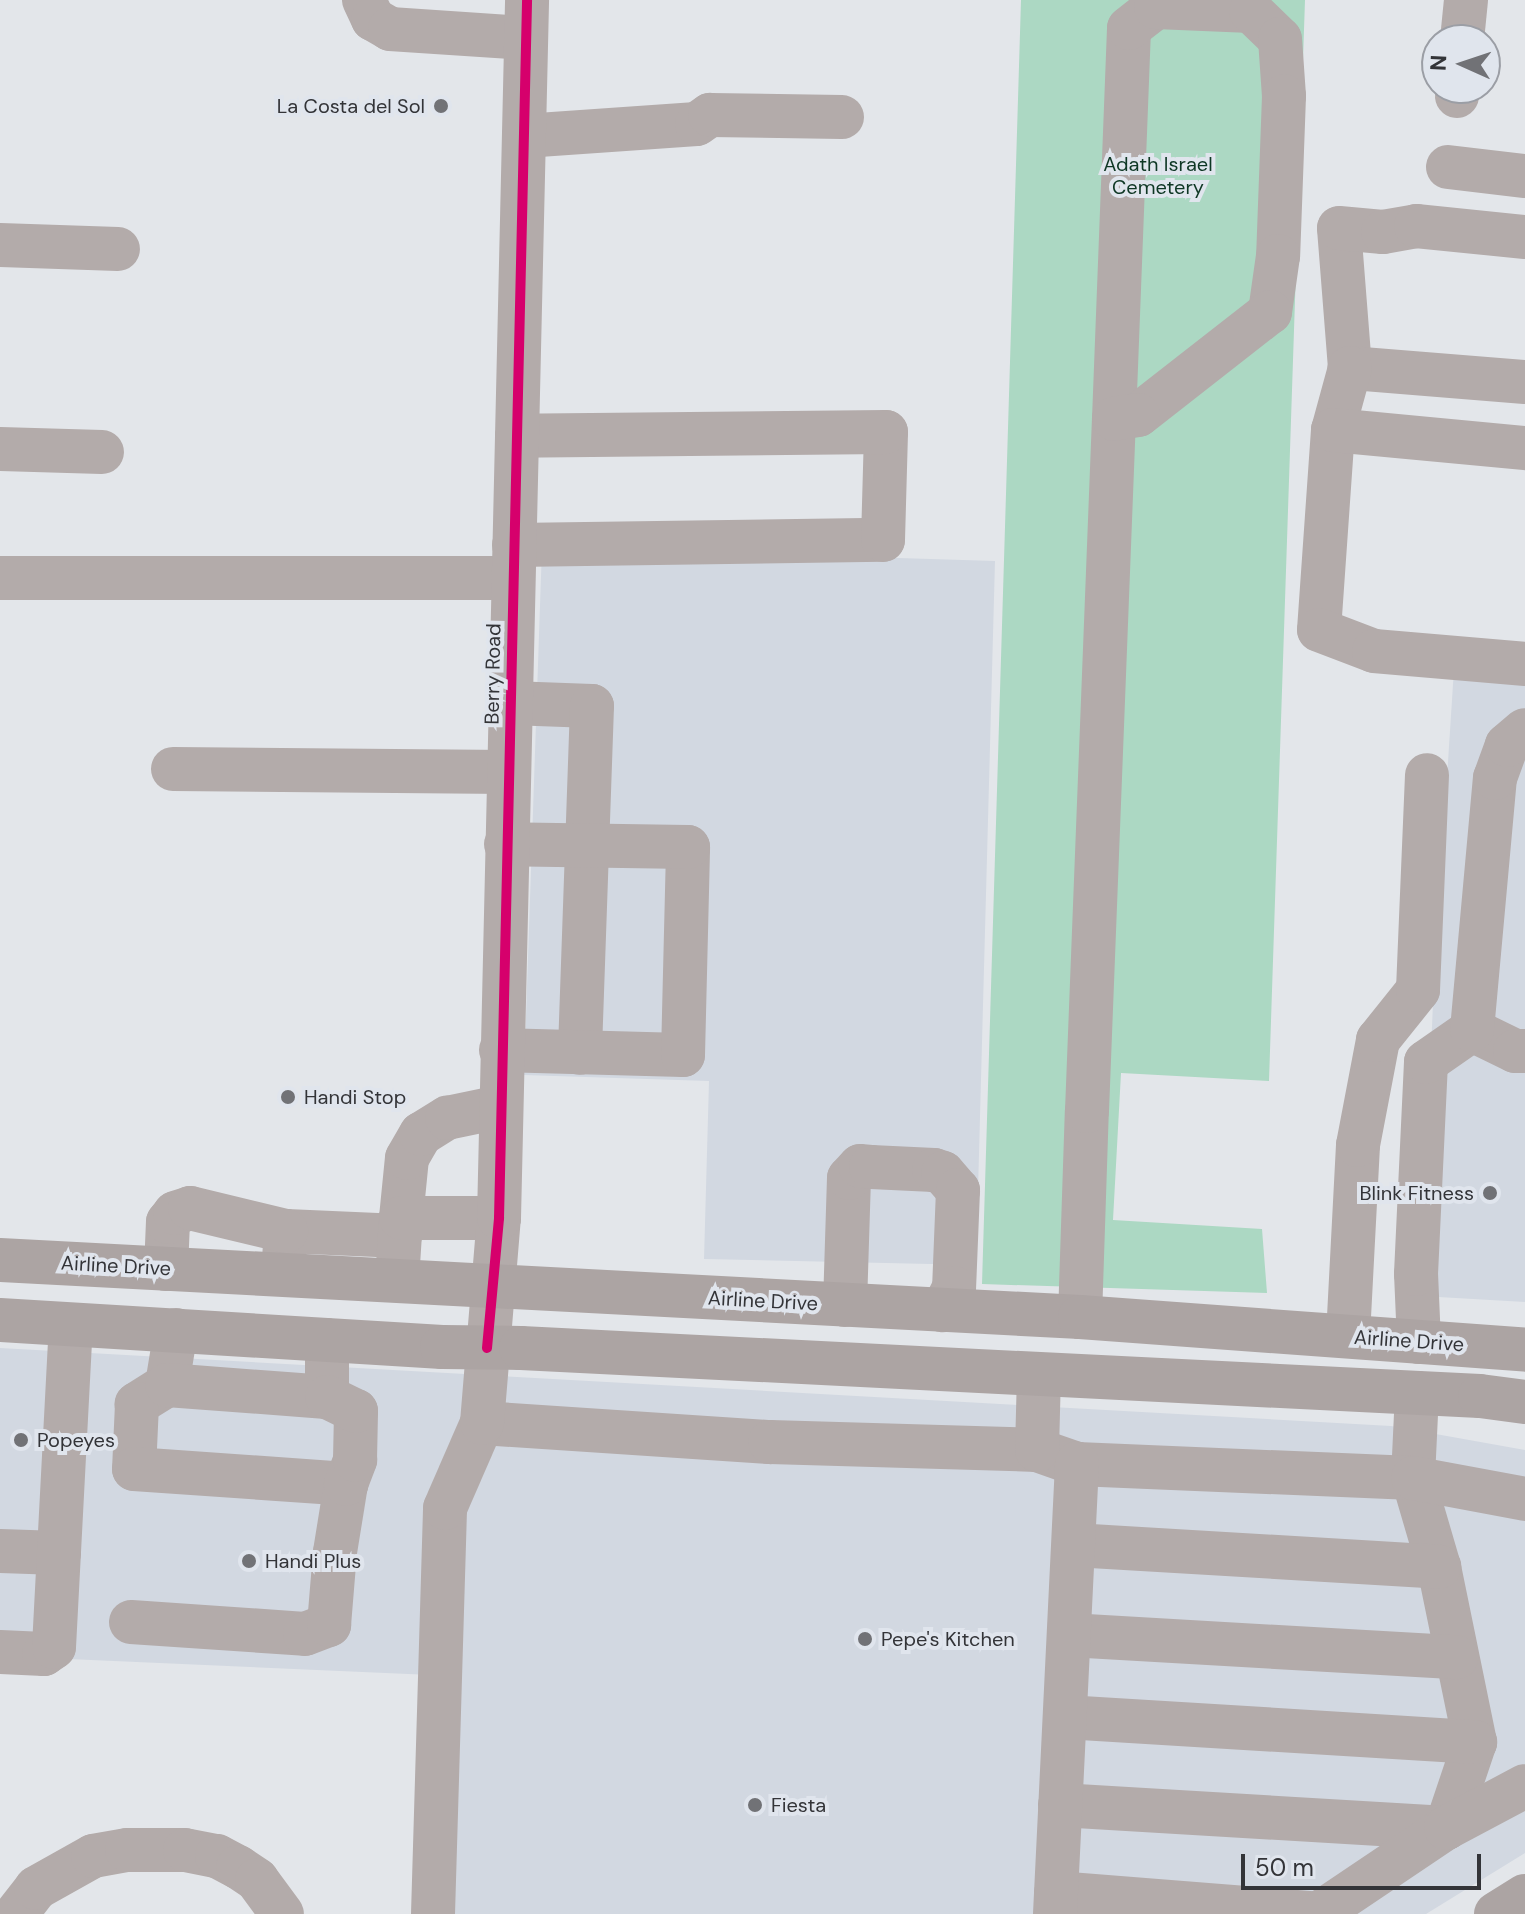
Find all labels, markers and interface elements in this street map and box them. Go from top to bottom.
north arrow [1421,24,1501,104]
text: N [1424,54,1453,72]
place label: La Costa del Sol [277,94,425,118]
marker: La Costa del Sol [432,97,450,115]
park label: Adath Israel Cemetery [1103,152,1213,199]
street label: Berry Road [480,623,506,725]
place label: Handi Stop [304,1085,406,1109]
marker: Handi Stop [279,1088,297,1106]
place label: Blink Fitness [1360,1181,1474,1205]
marker: Blink Fitness [1481,1184,1499,1202]
street label: Airline Drive [60,1251,172,1281]
street label: Airline Drive [707,1286,819,1316]
street label: Airline Drive [1353,1325,1465,1357]
place label: Popeyes [37,1428,115,1452]
marker: Popeyes [12,1431,30,1449]
place label: Handi Plus [265,1549,361,1573]
marker: Handi Plus [240,1552,258,1570]
place label: Pepe's Kitchen [881,1627,1015,1651]
marker: Pepe's Kitchen [856,1630,874,1648]
place label: Fiesta [771,1793,826,1817]
marker: Fiesta [746,1796,764,1814]
scale bar [1245,1838,1485,1888]
text: 50 m [1255,1852,1314,1883]

